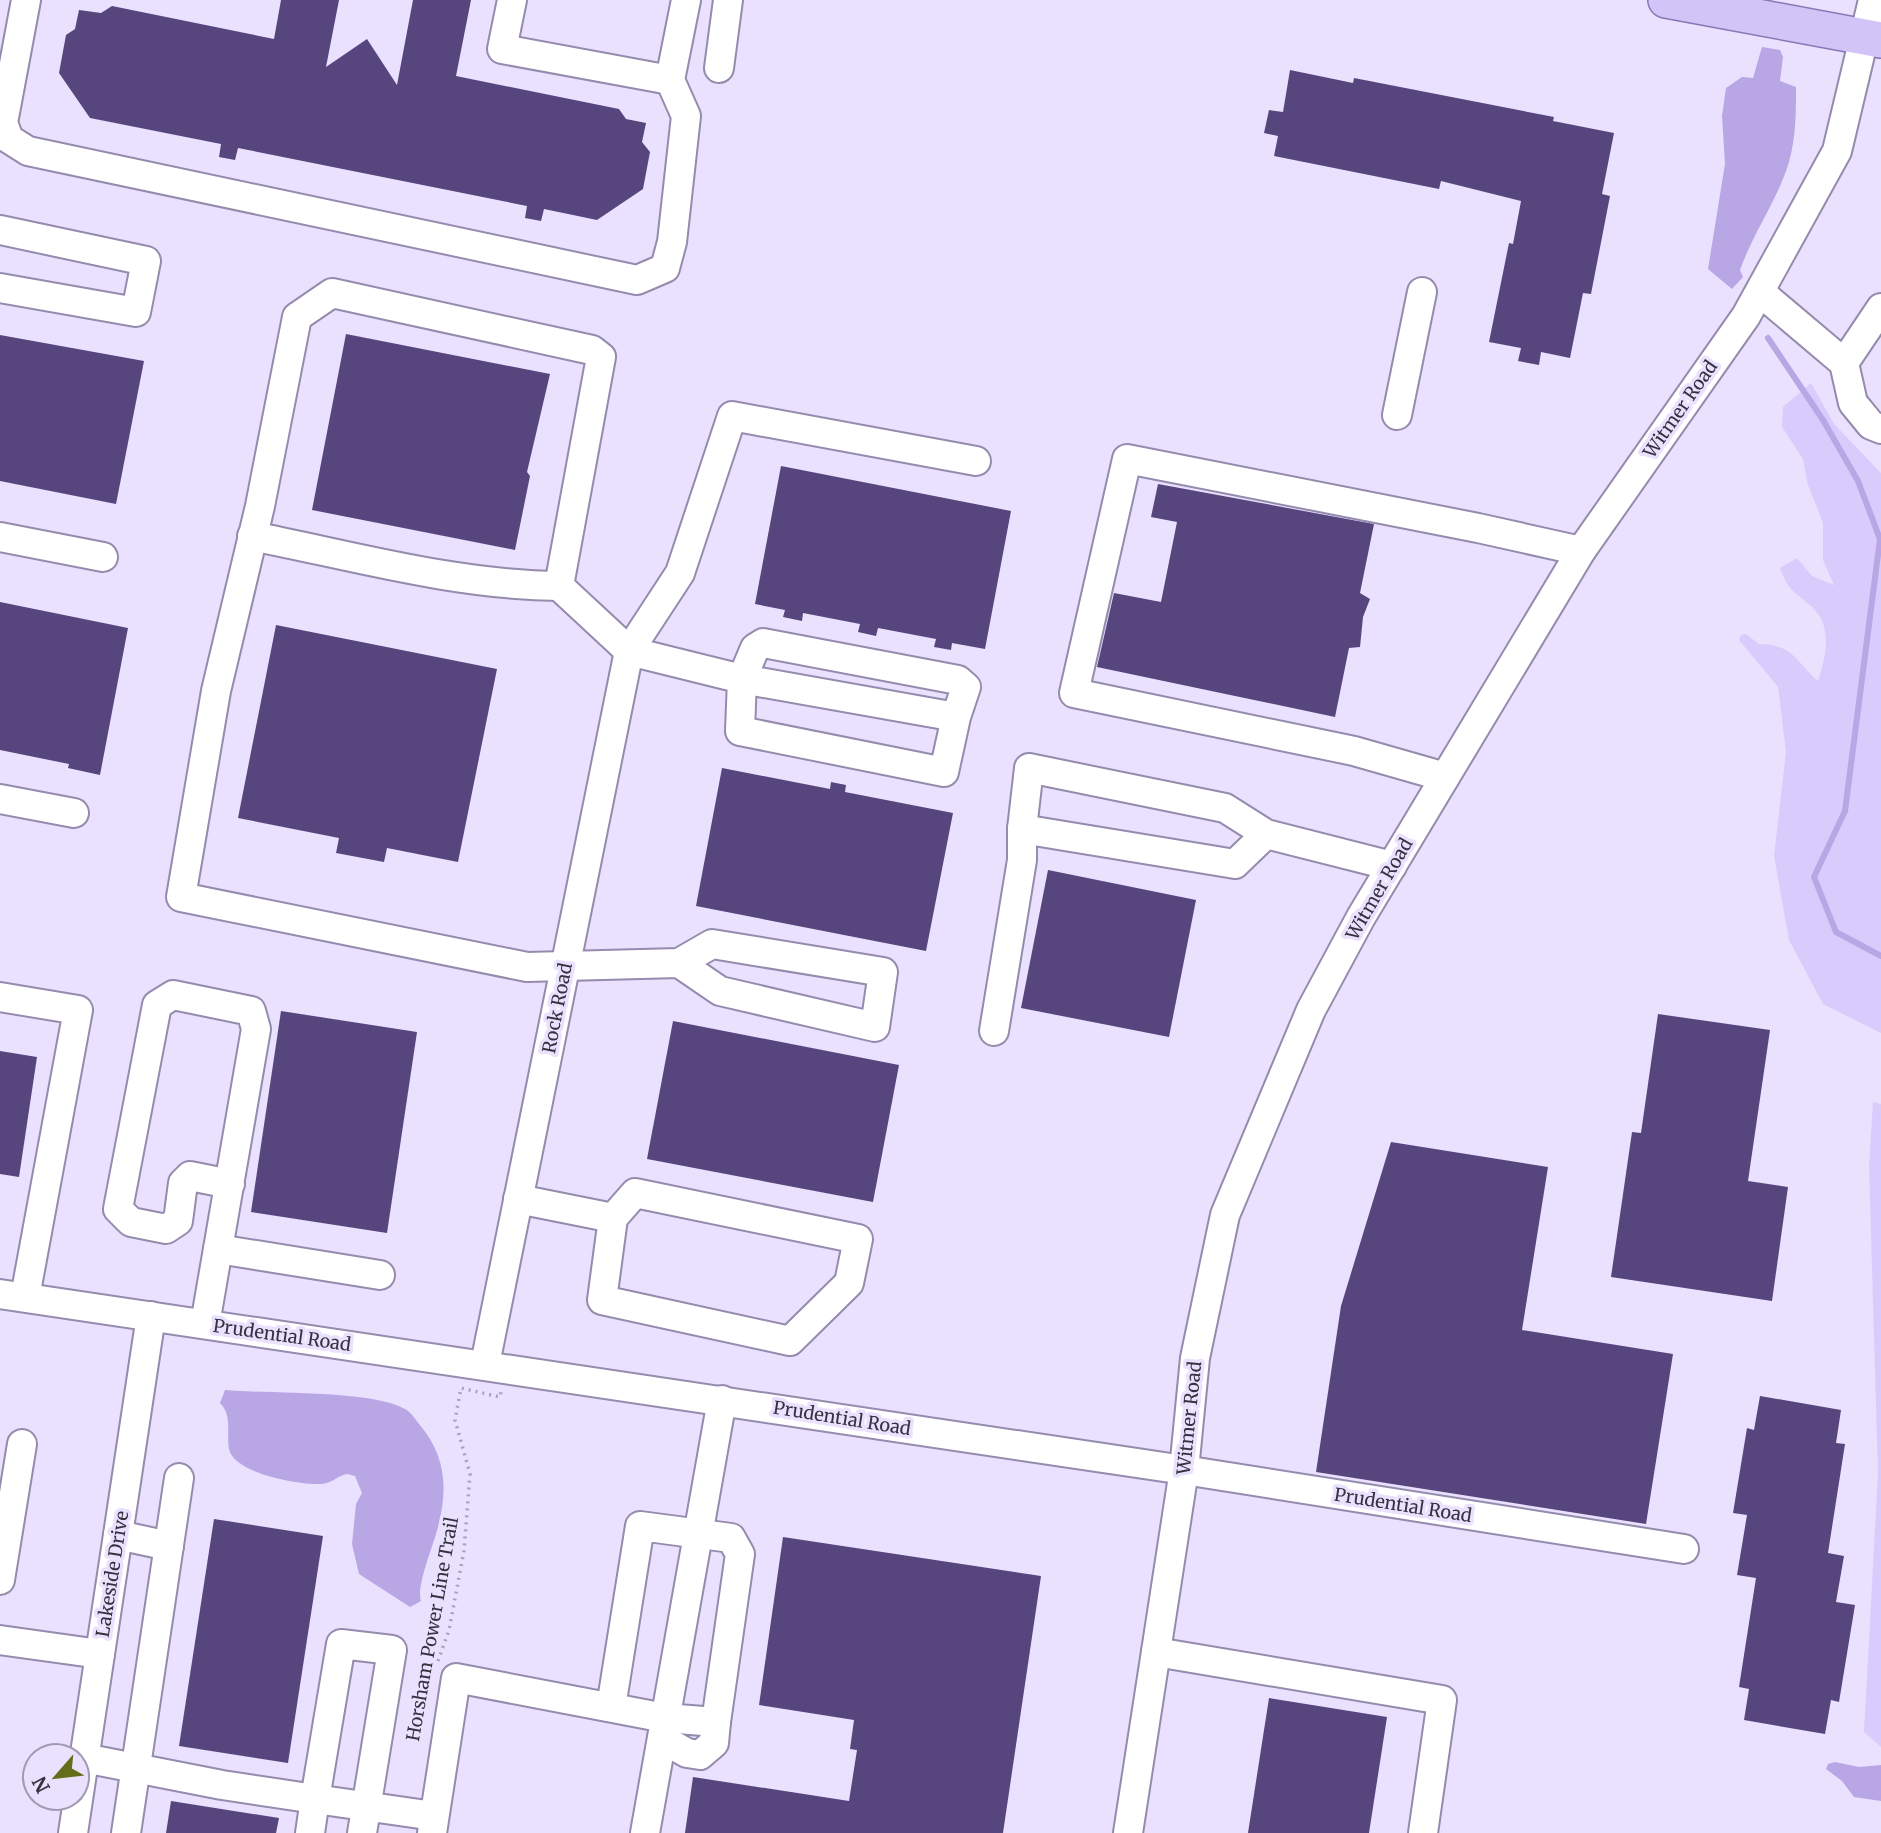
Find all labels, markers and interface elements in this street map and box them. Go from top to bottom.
street label: Witmer Road [1637,356,1722,463]
street label: Witmer Road [1340,834,1418,945]
street label: Rock Road [537,961,577,1055]
street label: Prudential Road [211,1314,353,1356]
street label: Witmer Road [1172,1360,1206,1477]
street label: Prudential Road [771,1396,913,1440]
street label: Prudential Road [1332,1483,1474,1527]
street label: Lakeside Drive [91,1509,133,1639]
street label: Horsham Power Line Trail [401,1515,463,1743]
north arrow [21,1742,91,1812]
text: N [27,1773,55,1797]

